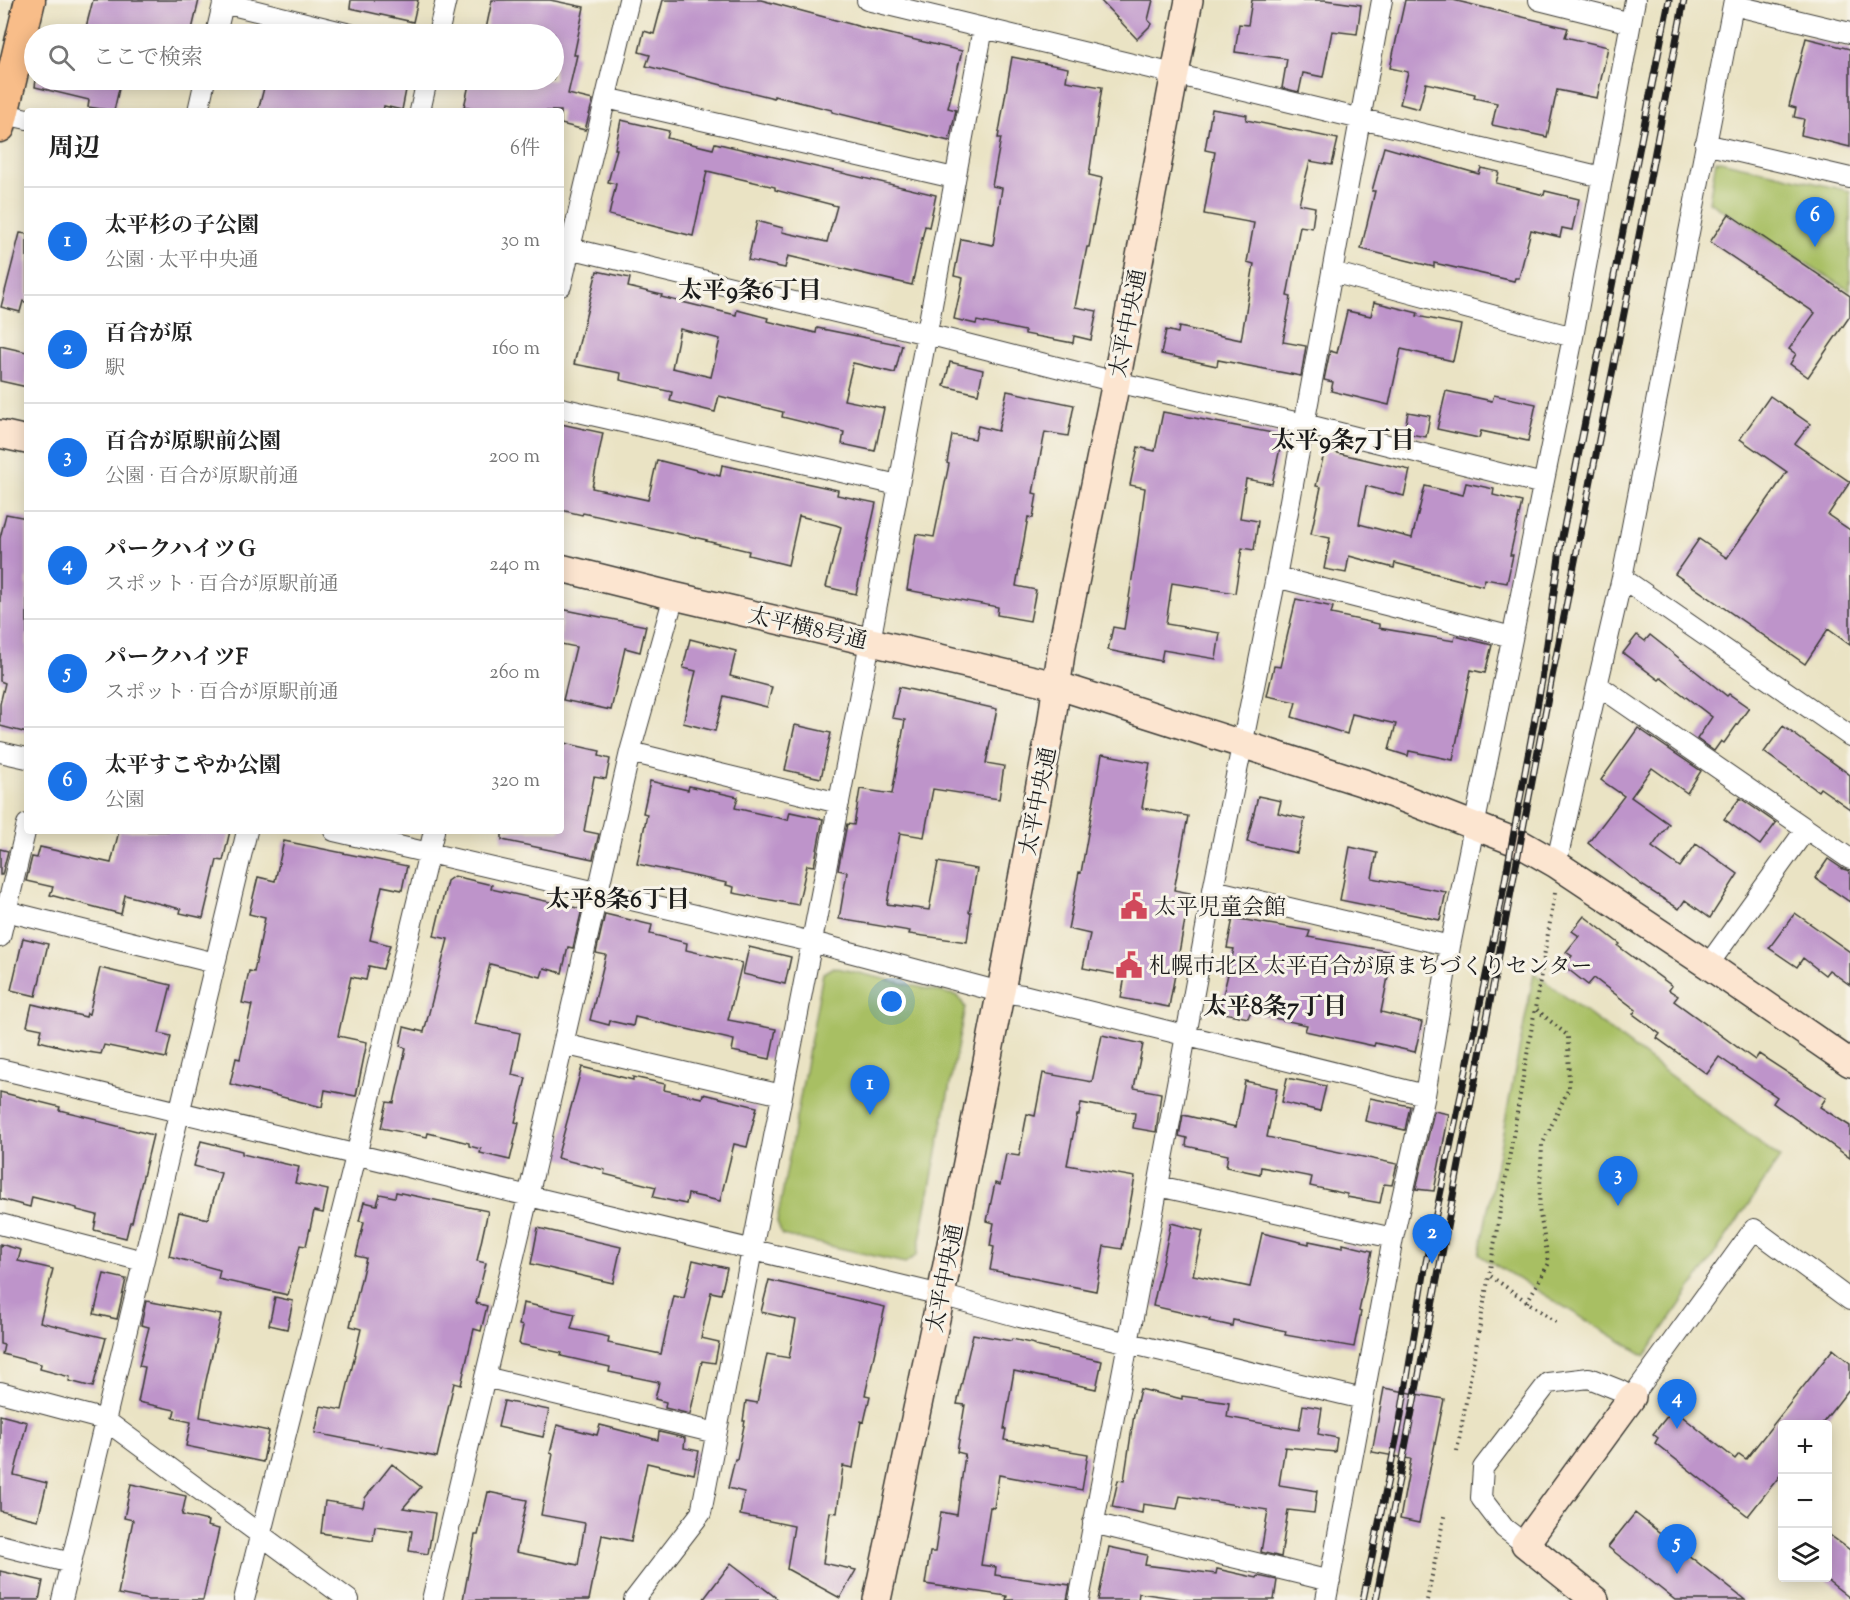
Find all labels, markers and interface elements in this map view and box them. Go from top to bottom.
search box [24,24,564,90]
icon: search [45,41,78,74]
text: ここで検索 [93,43,203,75]
text: 周辺 [48,131,100,168]
text: 6件 [510,135,540,164]
pin: 6 [1796,198,1834,247]
text: 太平杉の子公園 [105,211,259,243]
text: 1 [64,227,71,256]
text: 30 m [501,227,540,256]
text: 公園 · 太平中央通 [105,247,259,276]
street label: 太平中央通 [1104,267,1156,381]
district label: 太平9条6丁目 [678,275,822,309]
text: 百合が原 [105,319,193,351]
text: 2 [63,335,72,364]
text: 160 m [492,335,540,364]
text: 駅 [105,355,125,384]
district label: 太平9条7丁目 [1271,425,1415,459]
text: 百合が原駅前公園 [105,427,281,459]
text: 3 [63,443,72,472]
text: 200 m [489,443,540,472]
text: 公園 · 百合が原駅前通 [105,463,299,492]
text: パークハイツＧ [105,535,258,567]
text: 4 [62,551,73,580]
text: 240 m [489,551,540,580]
text: スポット · 百合が原駅前通 [105,571,339,600]
street label: 太平横8号通 [745,601,870,659]
text: パークハイツF [105,643,248,675]
text: 5 [64,659,71,688]
text: 260 m [489,659,540,688]
text: スポット · 百合が原駅前通 [105,679,339,708]
street label: 太平中央通 [1014,745,1066,859]
text: 太平すこやか公園 [105,751,281,783]
text: 6 [63,767,72,796]
text: 320 m [491,767,540,796]
text: 公園 [105,787,145,816]
district label: 太平8条6丁目 [546,884,690,918]
public building icon: 太平児童会館 [1119,891,1149,921]
place label: 太平児童会館 [1154,893,1286,925]
public building icon: 札幌市北区 太平百合が原まちづくりセンター [1114,950,1144,980]
place label: 札幌市北区 太平百合が原まちづくりセンター [1149,952,1593,984]
your location [877,987,906,1016]
district label: 太平8条7丁目 [1203,991,1347,1025]
pin: 1 [850,1066,890,1115]
pin: 3 [1598,1156,1638,1206]
pin: 2 [1412,1214,1452,1264]
street label: 太平中央通 [921,1222,973,1336]
pin: 4 [1658,1380,1696,1429]
map controls [1778,1420,1832,1582]
button: + [1778,1420,1832,1474]
button: − [1778,1474,1832,1528]
pin: 5 [1658,1524,1696,1574]
button: layers [1778,1528,1832,1582]

